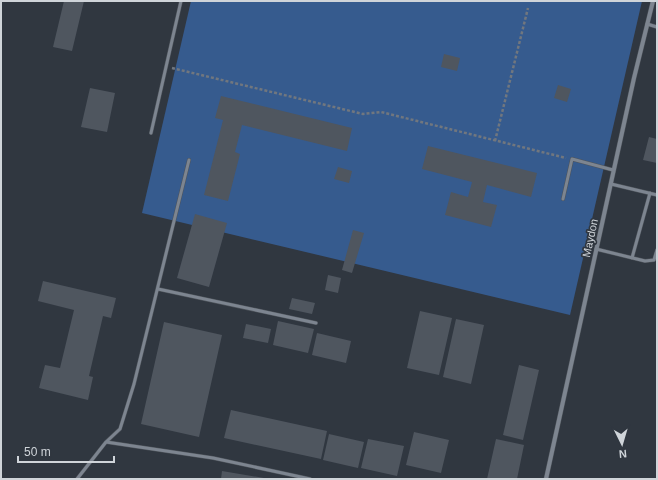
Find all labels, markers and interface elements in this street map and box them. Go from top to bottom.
street label: Maydon [580,218,600,258]
north arrow [602,424,642,464]
scale bar [18,438,114,464]
text: 50 m [24,445,51,459]
text: N [618,448,627,460]

